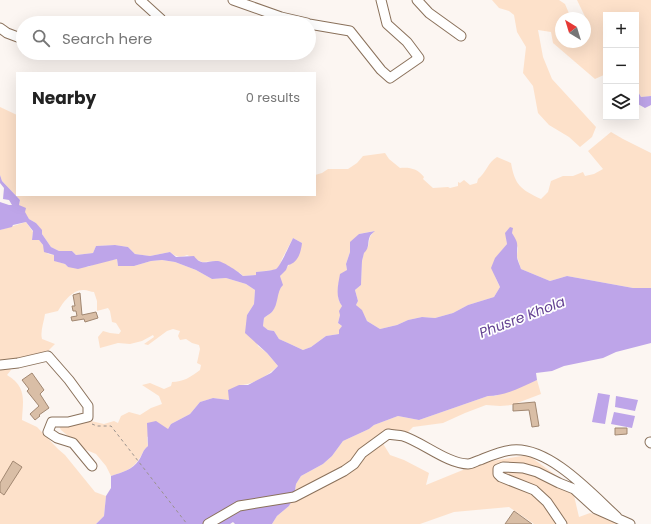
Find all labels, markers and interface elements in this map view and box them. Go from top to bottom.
north arrow [555,12,591,48]
map controls [603,12,639,120]
button: + [603,12,639,48]
search box [16,16,316,60]
icon: search [30,27,52,49]
text: Search here [62,28,152,49]
button: − [603,48,639,84]
button: layers [603,84,639,120]
text: Nearby [32,86,96,110]
text: 0 results [246,88,300,107]
water label: Phusre Khola [476,291,568,343]

